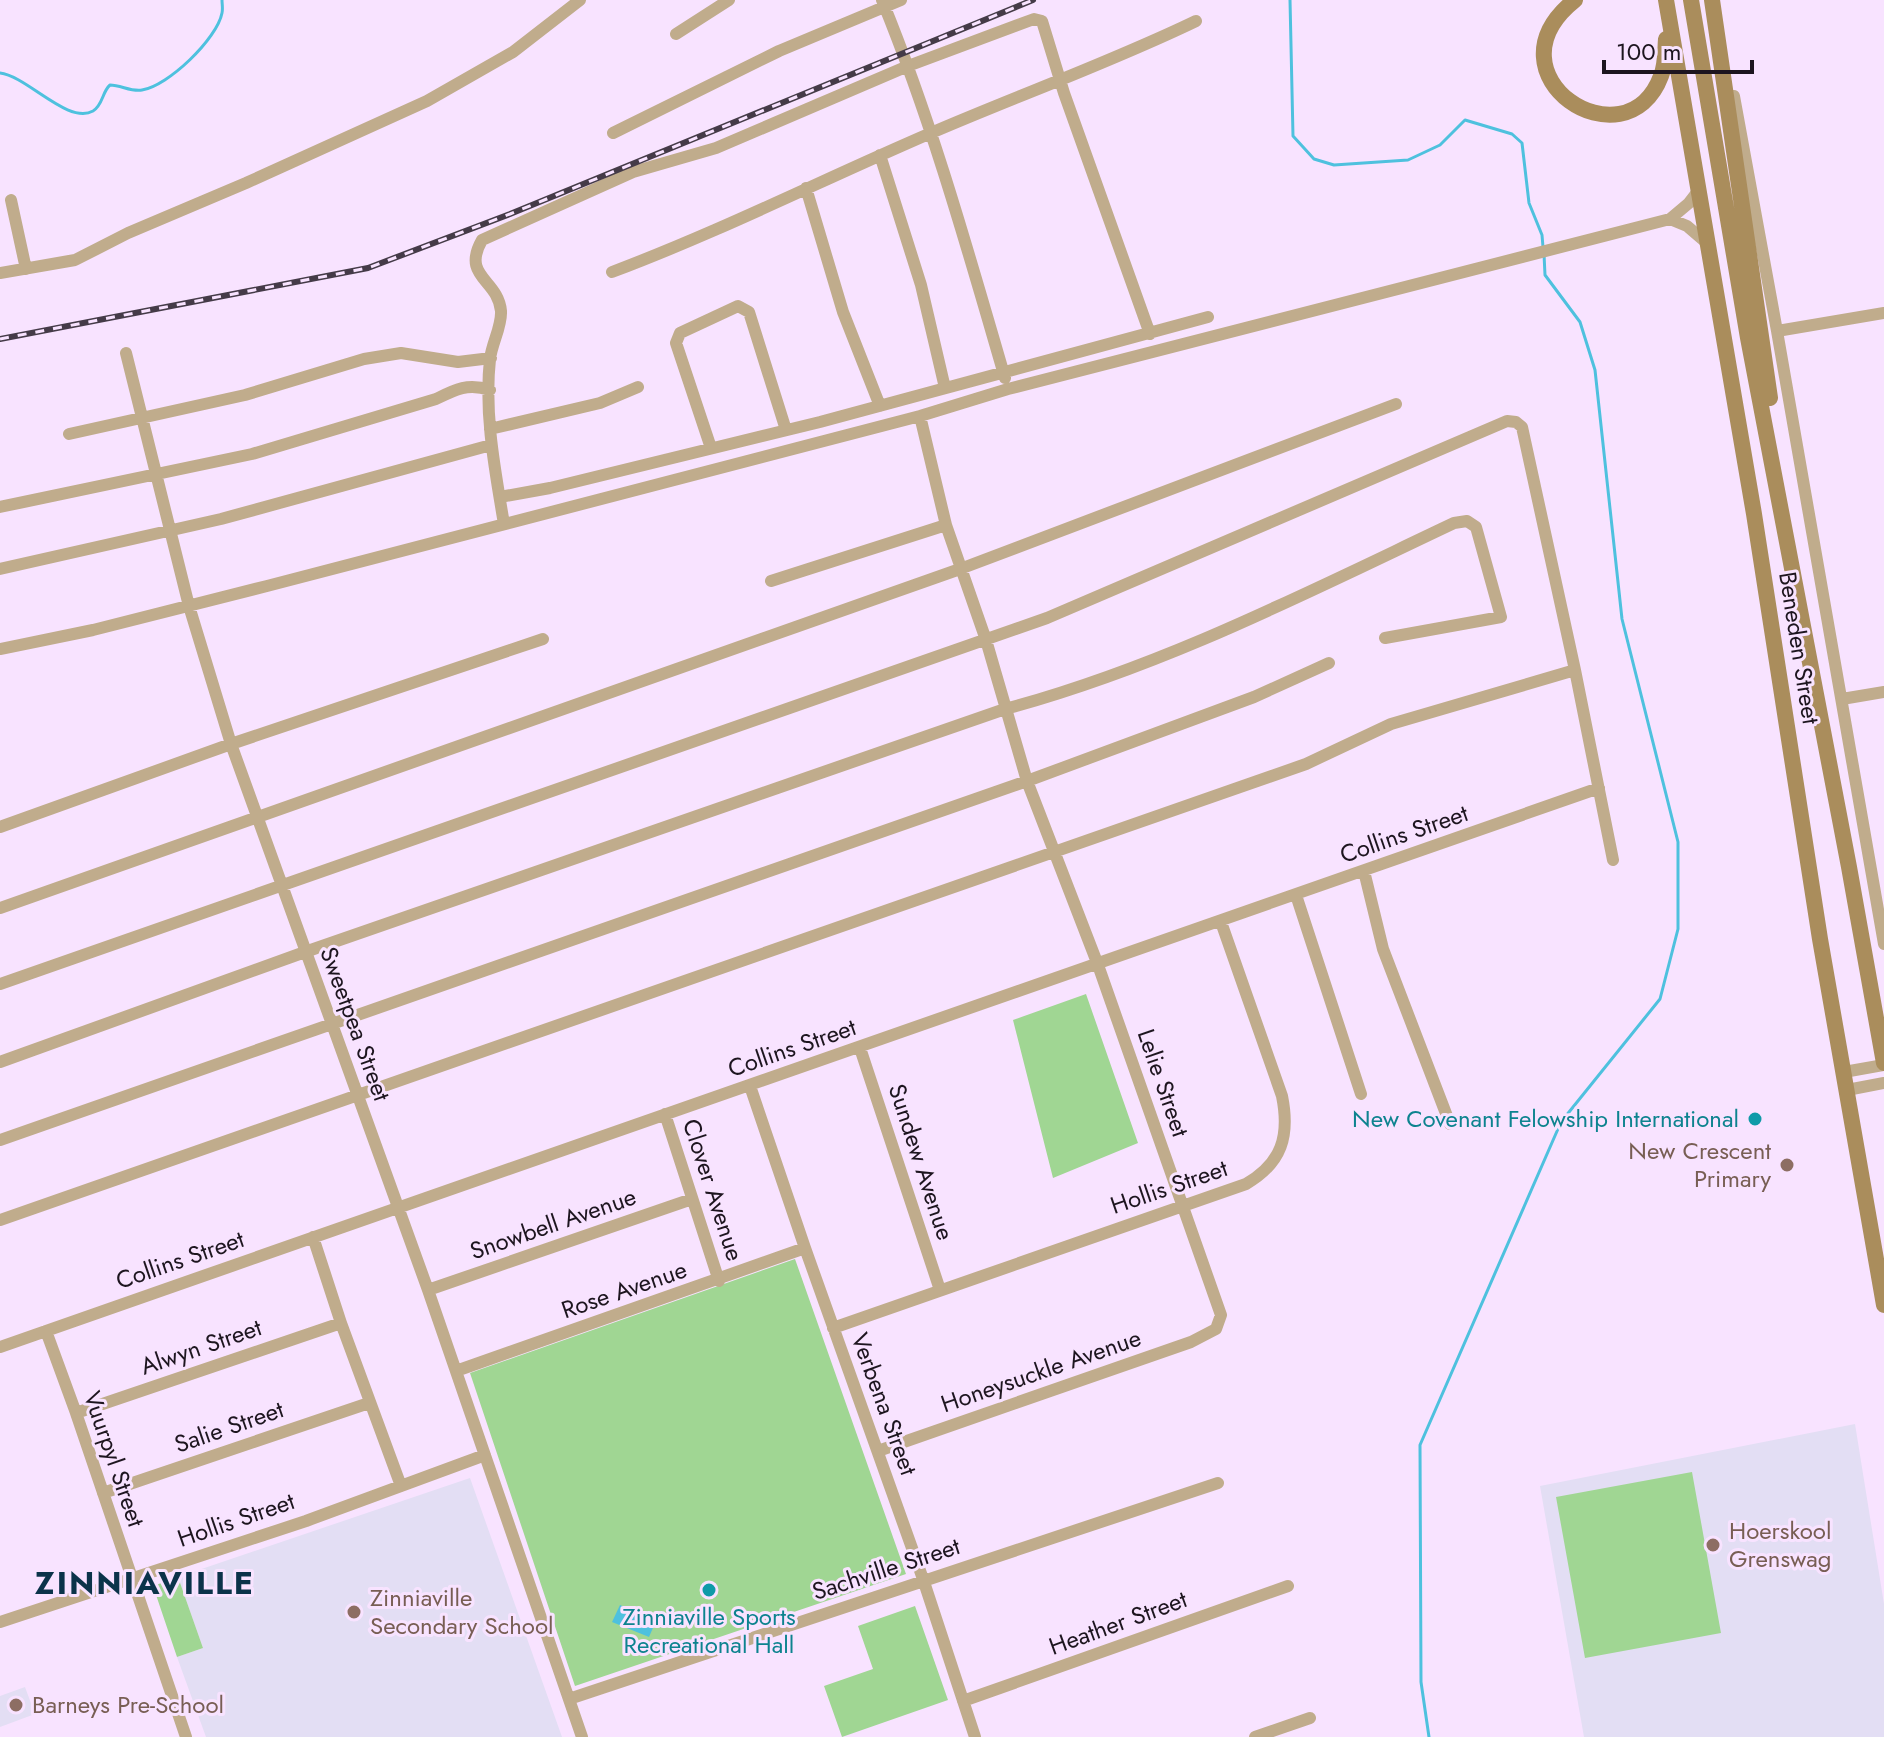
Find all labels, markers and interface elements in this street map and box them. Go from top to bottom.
scale bar [1604,24,1752,74]
text: 100 m [1616,34,1682,69]
street label: Beneden Street [1770,569,1829,727]
street label: Collins Street [1335,795,1473,872]
street label: Sweetpea Street [311,942,400,1106]
street label: Collins Street [723,1009,861,1086]
street label: Lelie Street [1129,1024,1198,1142]
street label: Sundew Avenue [880,1079,963,1244]
place label: New Covenant Felowship International [1352,1101,1739,1136]
marker: New Covenant Felowship International [1746,1110,1764,1128]
street label: Clover Avenue [674,1114,753,1265]
place label: New Crescent Primary [1628,1133,1771,1196]
street label: Hollis Street [1106,1150,1232,1223]
marker: New Crescent Primary [1778,1156,1796,1174]
street label: Snowbell Avenue [465,1179,641,1268]
street label: Collins Street [111,1221,249,1298]
street label: Rose Avenue [556,1252,691,1327]
street label: Alwyn Street [136,1309,266,1384]
street label: Honeysuckle Avenue [936,1320,1146,1421]
street label: Verbena Street [843,1328,927,1480]
street label: Vuurpyl Street [75,1386,154,1532]
street label: Salie Street [170,1391,288,1462]
street label: Hollis Street [173,1483,299,1556]
place label: Hoerskool Grenswag [1729,1513,1832,1576]
street label: Sachville Street [808,1528,964,1609]
marker: Hoerskool Grenswag [1704,1536,1722,1554]
district label: ZINNIAVILLE [35,1560,255,1606]
place label: Zinniaville Secondary School [370,1580,554,1643]
marker: Zinniaville Sports Recreational Hall [700,1581,718,1599]
street label: Heather Street [1044,1581,1192,1664]
place label: Zinniaville Sports Recreational Hall [622,1599,796,1662]
marker: Zinniaville Secondary School [345,1603,363,1621]
place label: Barneys Pre-School [32,1687,224,1722]
marker: Barneys Pre-School [7,1696,25,1714]

